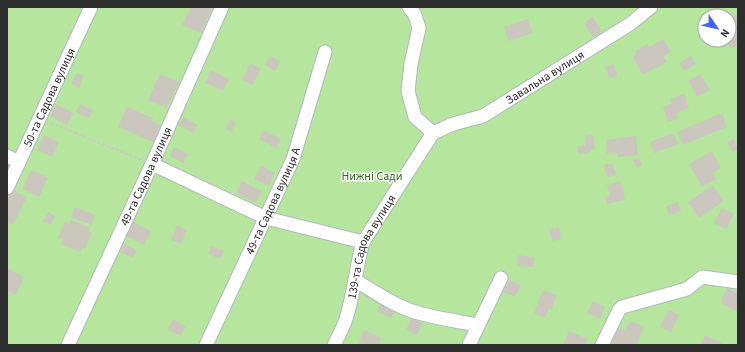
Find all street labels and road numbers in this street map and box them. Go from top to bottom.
street label: 50-та Садова вулиця [19,45,79,149]
street label: Завальна вулиця [502,46,588,108]
street label: 49-та Садова вулиця [116,124,176,228]
street label: 49-та Садова вулиця А [241,145,305,257]
street label: 139-та Садова вулиця [343,191,400,301]

